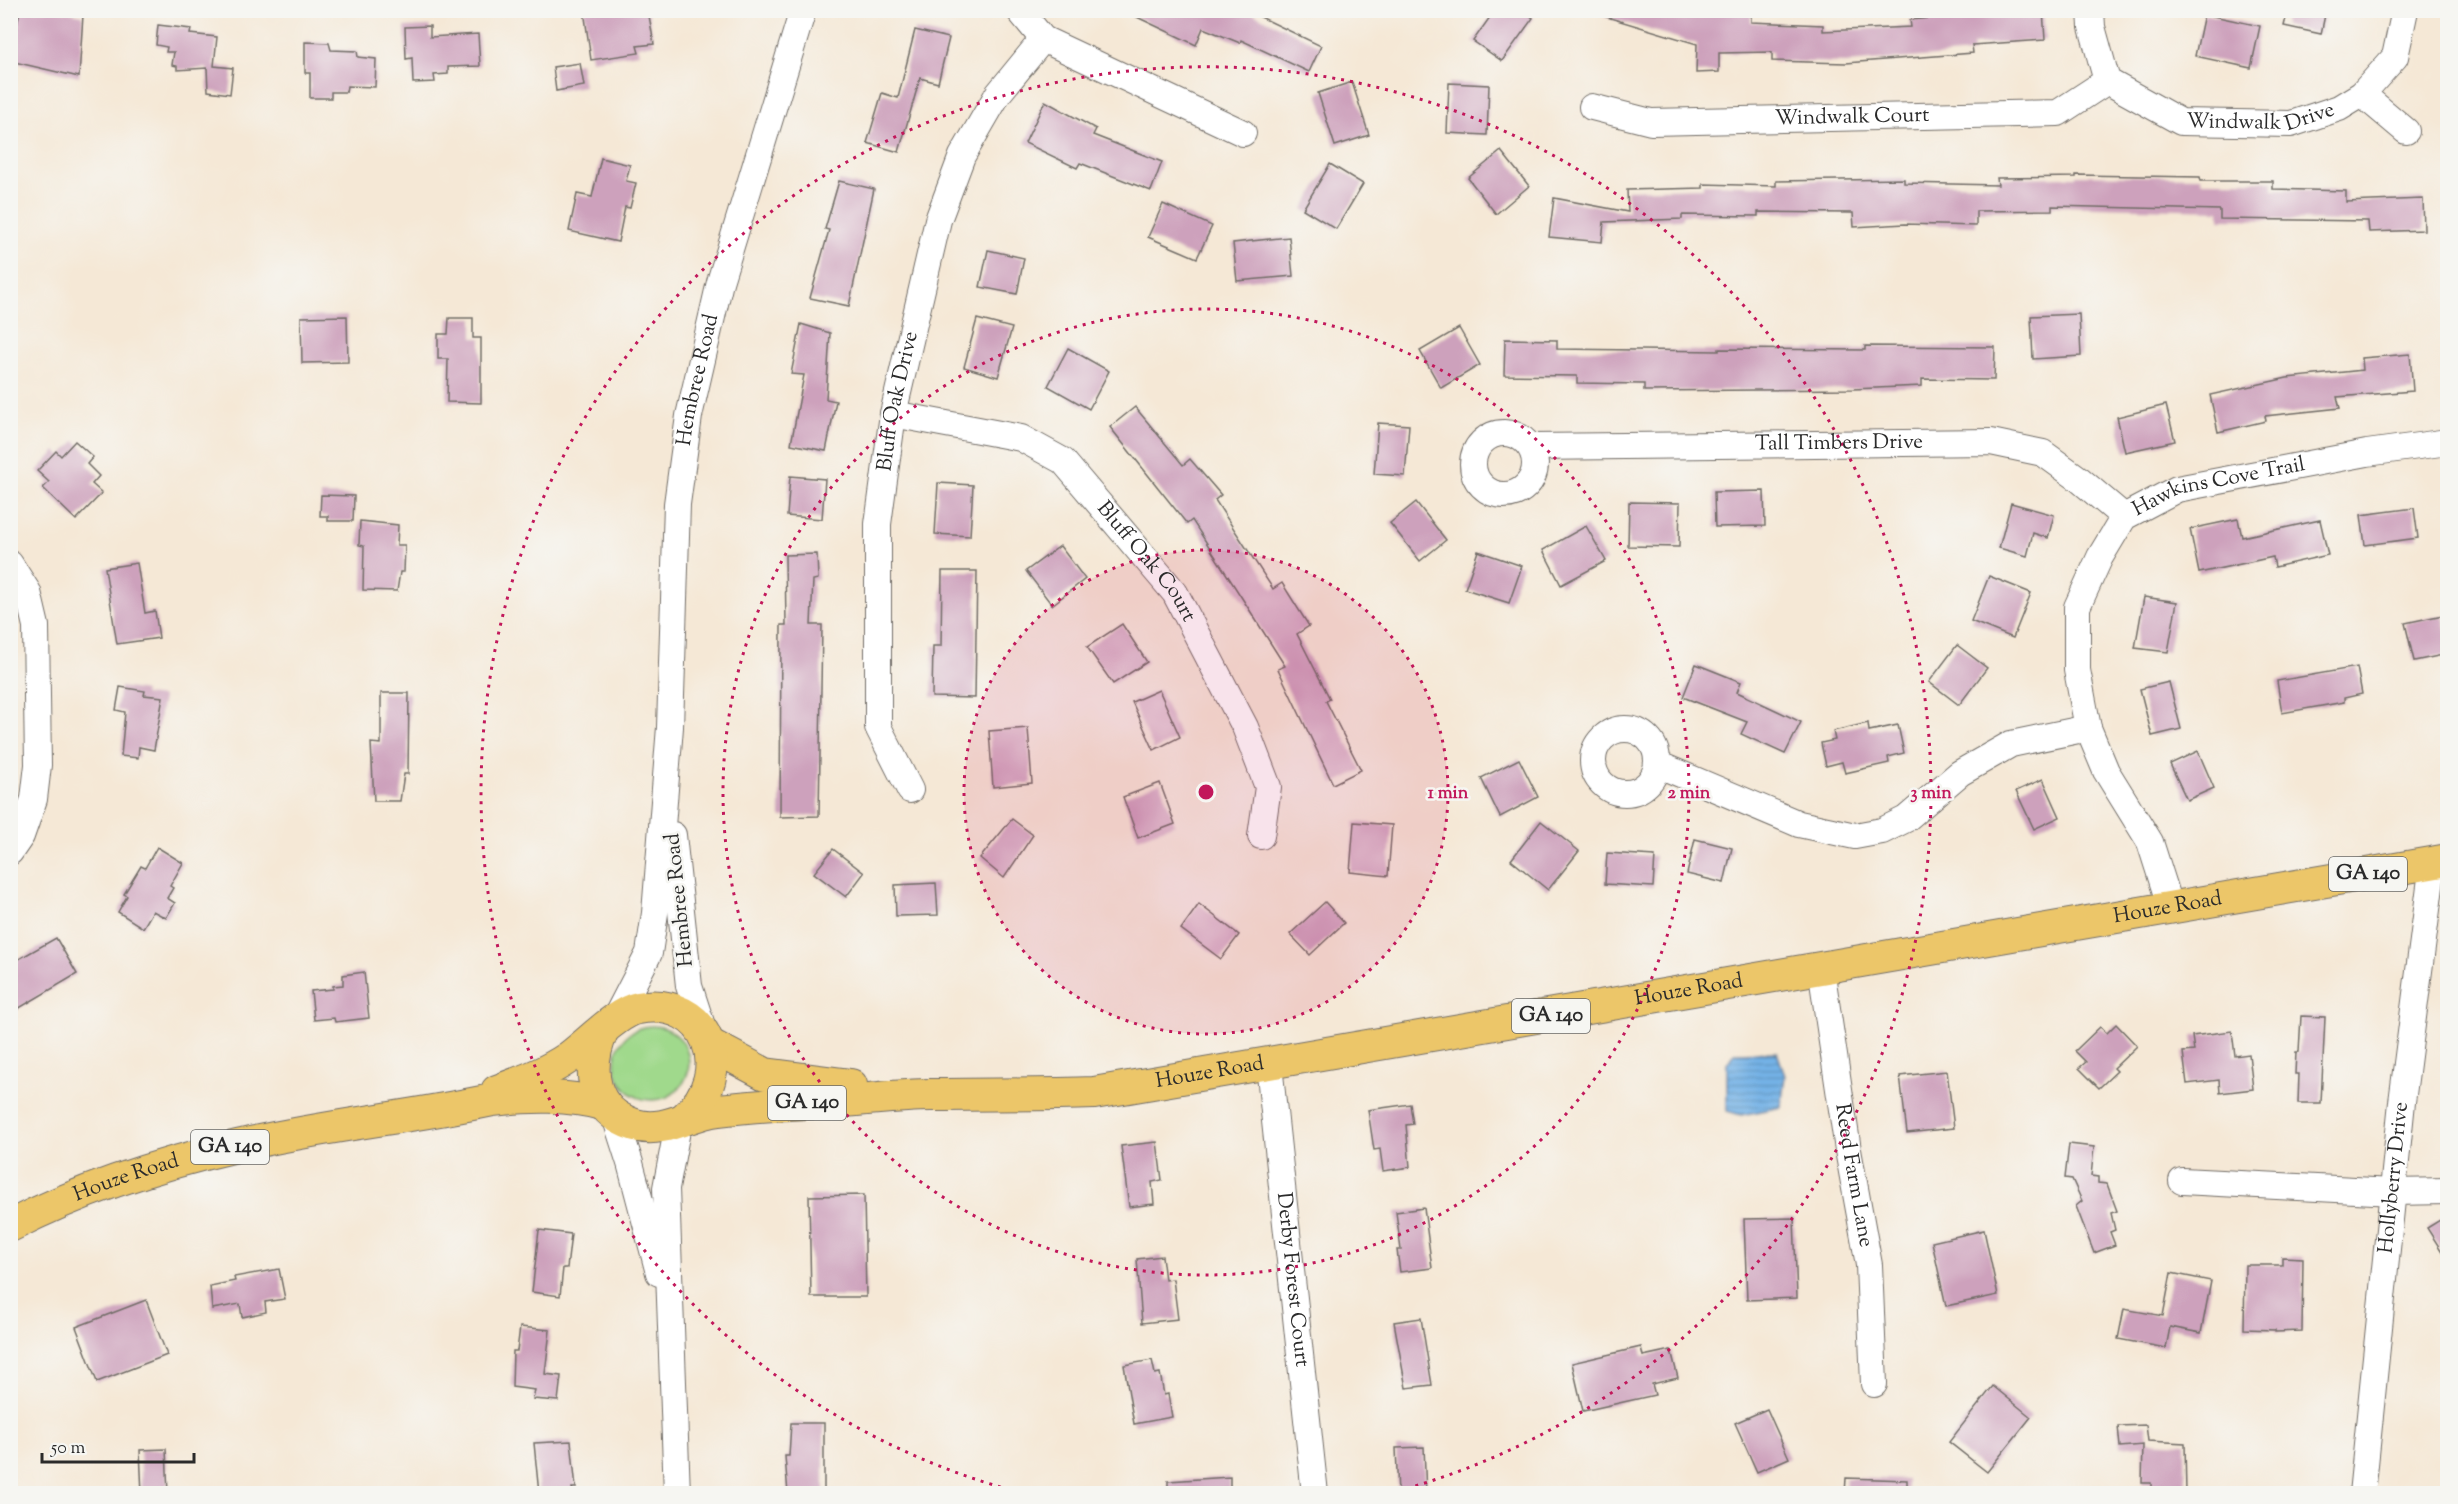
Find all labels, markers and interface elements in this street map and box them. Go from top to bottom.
street label: Windwalk Drive [2186,95,2339,140]
street label: Windwalk Court [1775,101,1930,134]
street label: Hembree Road [670,311,727,448]
street label: Bluff Oak Drive [870,328,927,473]
street label: Tall Timbers Drive [1755,428,1923,460]
street label: Hawkins Cove Trail [2127,450,2308,525]
street label: Bluff Oak Court [1089,495,1203,628]
text: 1 min [1428,781,1469,807]
text: 2 min [1668,781,1711,807]
text: 3 min [1910,781,1952,807]
centre of rings [1196,782,1216,802]
street label: Hembree Road [658,832,702,968]
road number: GA 140 [2329,857,2407,891]
street label: Houze Road [2111,884,2225,932]
street label: Houze Road [1632,967,1746,1015]
road number: GA 140 [1512,999,1590,1033]
street label: Houze Road [1153,1049,1267,1097]
road number: GA 140 [768,1086,846,1120]
street label: Hollyberry Drive [2372,1100,2417,1255]
street label: Reed Farm Lane [1826,1102,1880,1250]
road number: GA 140 [191,1130,269,1164]
street label: Houze Road [69,1147,183,1210]
street label: Derby Forest Court [1268,1191,1316,1369]
scale bar [42,1426,194,1464]
text: 50 m [50,1436,86,1462]

